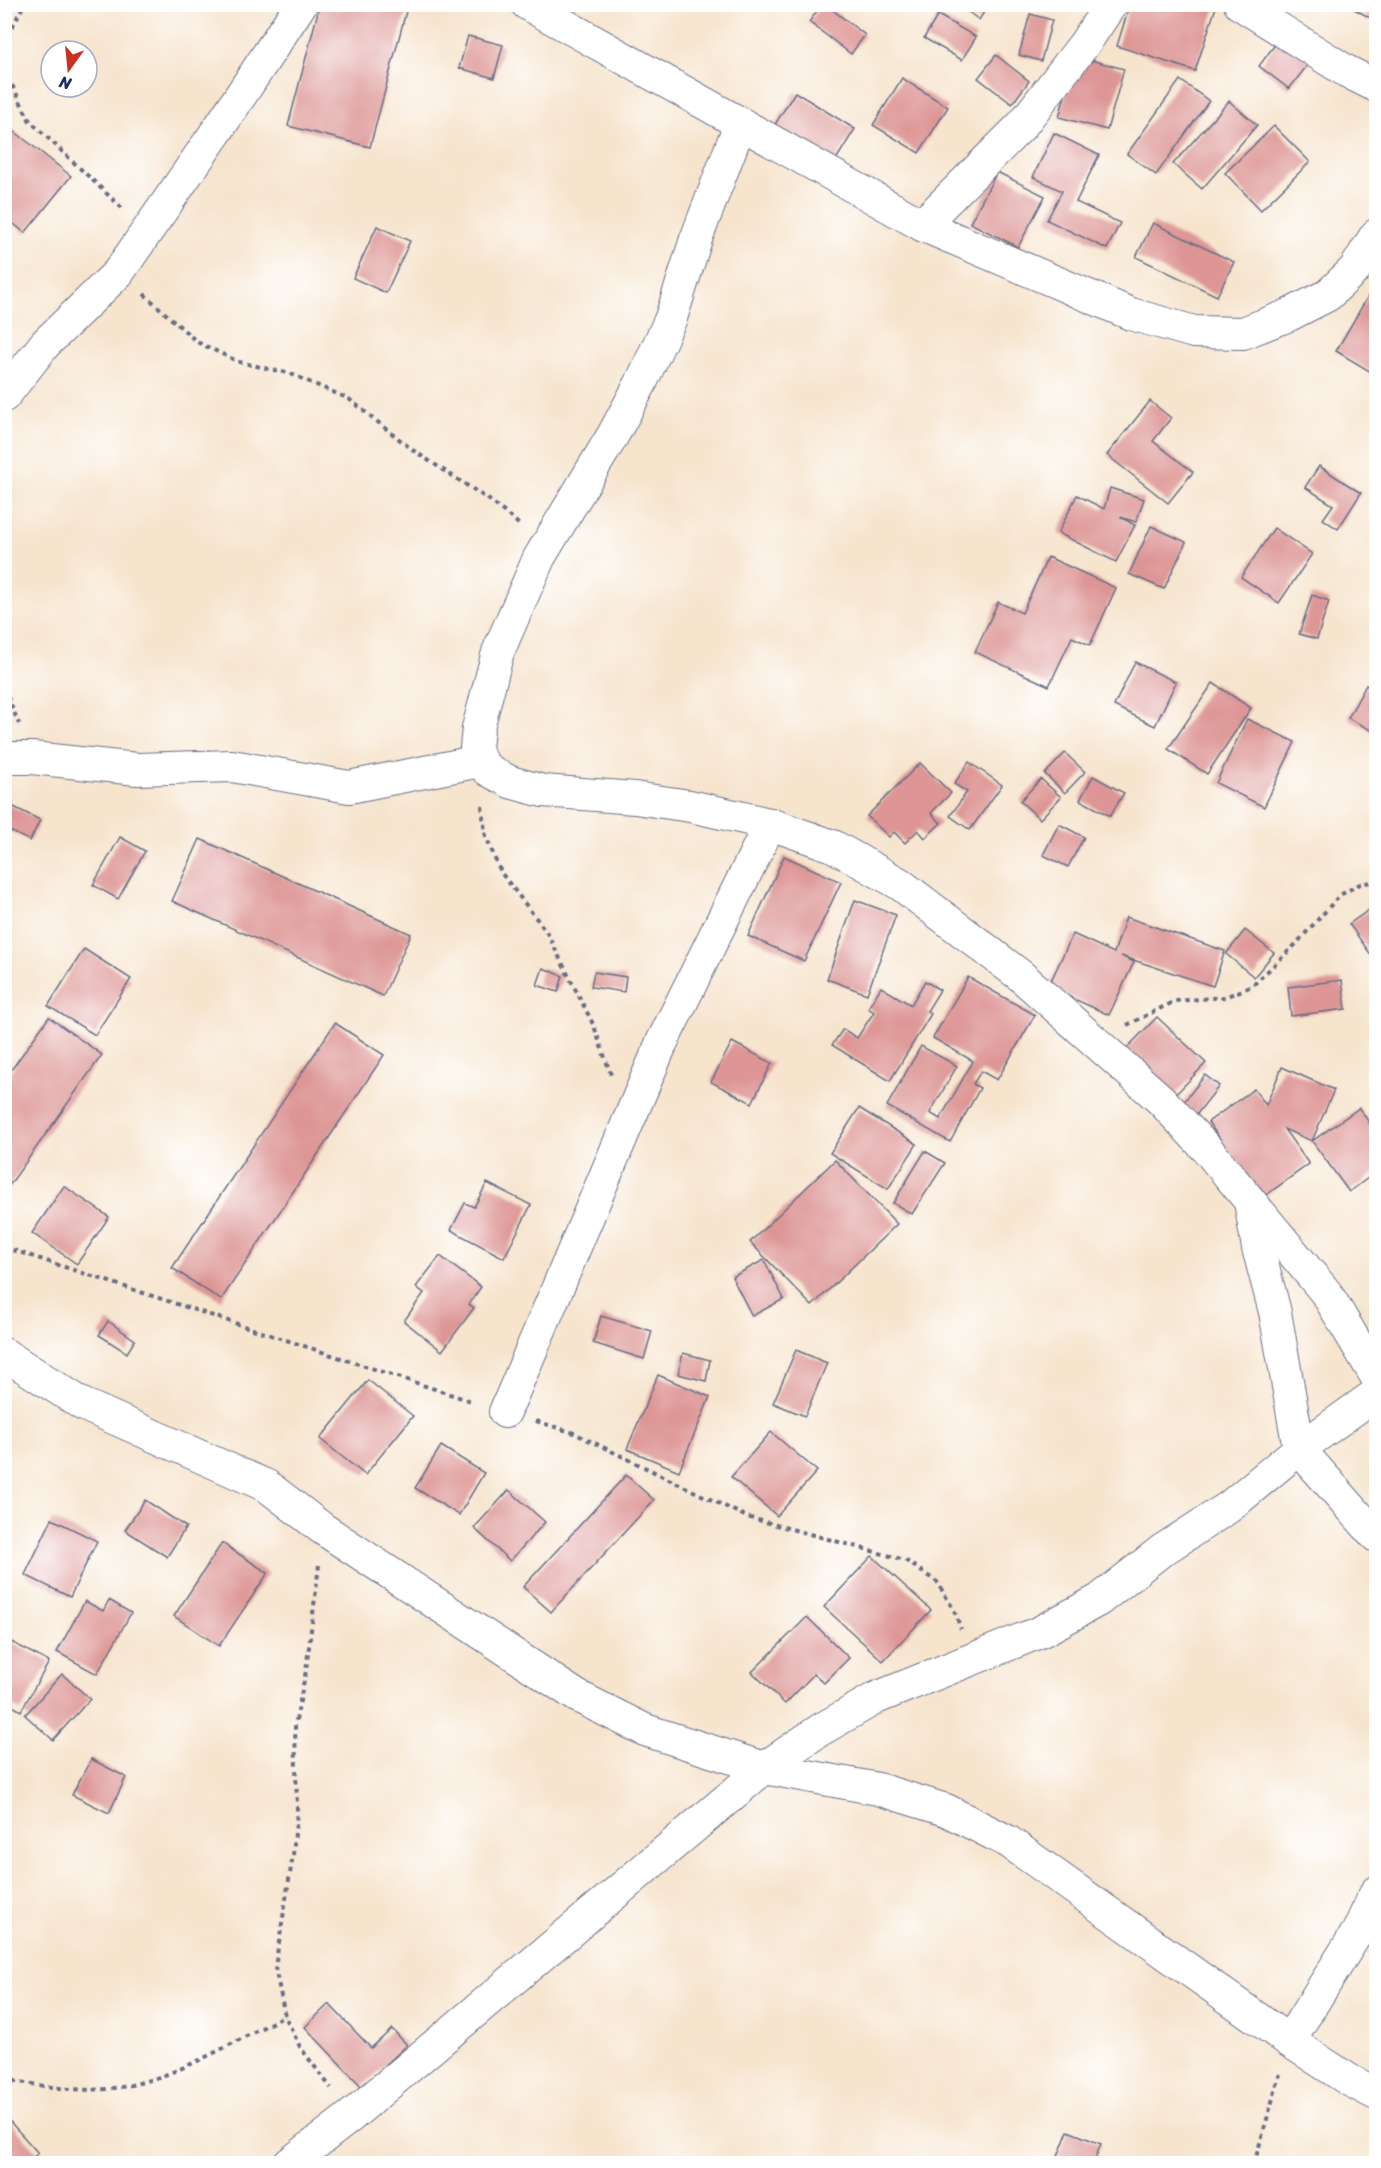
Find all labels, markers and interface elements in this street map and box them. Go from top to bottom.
north arrow [39,39,99,99]
text: N [55,67,75,99]

